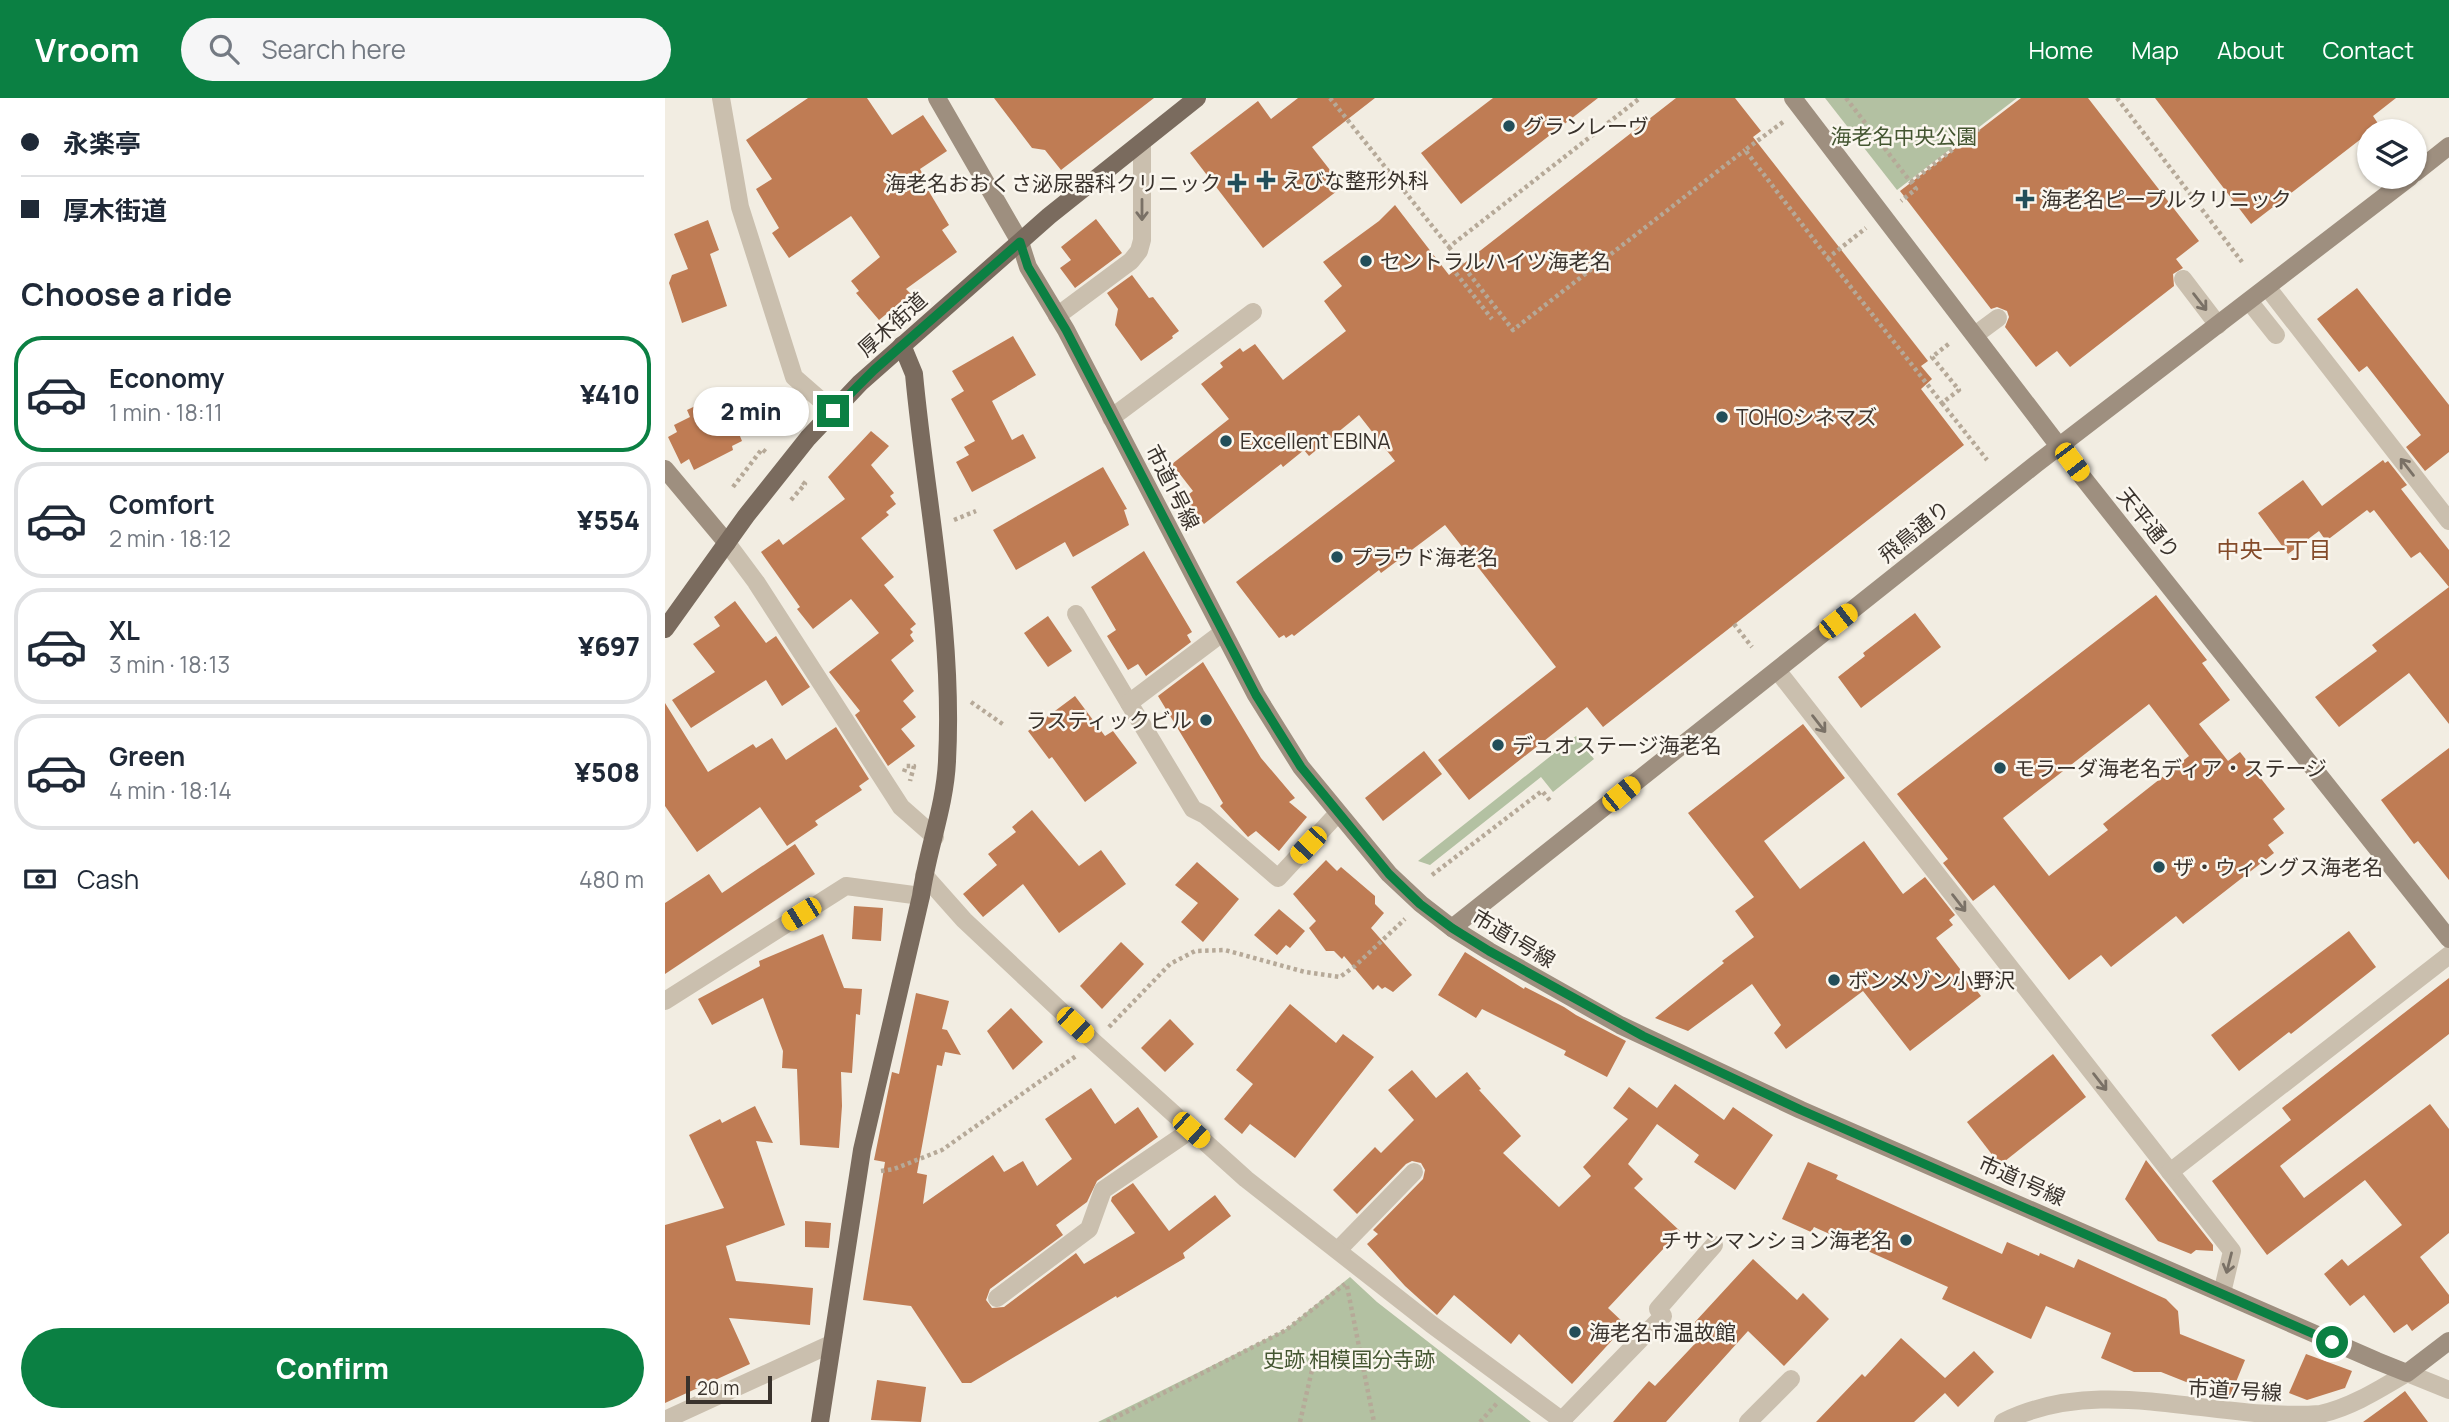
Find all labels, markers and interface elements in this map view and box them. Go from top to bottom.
search box [181,18,671,81]
text: Vroom [35,27,139,72]
icon: search [205,30,243,68]
text: Search here [261,31,406,67]
text: Home [2028,33,2093,66]
text: Map [2131,33,2179,66]
text: About [2217,33,2285,66]
text: Contact [2323,33,2414,66]
place label: グランレーヴ [1523,112,1649,140]
marker: グランレーヴ [1501,118,1517,134]
map controls [2357,119,2427,189]
button: layers [2357,119,2427,189]
park label: 海老名中央公園 [1831,122,1978,150]
text: 永楽亭 [63,125,141,161]
place label: えびな整形外科 [1282,166,1429,194]
place label: 海老名おおくさ泌尿器科クリニック [885,169,1221,197]
marker: えびな整形外科 [1256,170,1276,190]
marker: 海老名おおくさ泌尿器科クリニック [1227,173,1247,193]
place label: 海老名ピープルクリニック [2041,185,2292,213]
marker: 海老名ピープルクリニック [2015,189,2035,209]
text: 厚木街道 [63,192,167,228]
one-way arrow [1135,198,1149,221]
place label: セントラルハイツ海老名 [1380,247,1611,275]
marker: セントラルハイツ海老名 [1358,253,1374,269]
text: Choose a ride [21,272,232,316]
street label: 厚木街道 [851,285,933,363]
one-way arrow [2193,292,2208,310]
text: Economy [109,360,224,396]
icon: car [25,363,88,426]
text: ¥410 [580,376,640,412]
callout: 2 min [693,386,809,436]
text: 2 min [721,395,782,427]
route end [817,395,849,427]
text: 1 min · 18:11 [109,396,223,428]
place label: TOHOシネマズ [1736,403,1877,431]
marker: TOHOシネマズ [1714,409,1730,425]
place label: Excellent EBINA [1240,427,1390,455]
marker: Excellent EBINA [1218,433,1234,449]
car [2051,439,2094,485]
street label: 市道1号線 [1140,440,1206,534]
one-way arrow [2399,459,2415,477]
street label: 天平通り [2112,482,2186,564]
text: Comfort [109,486,215,522]
icon: car [25,489,88,552]
street label: 飛鳥通り [1873,494,1955,568]
text: ¥554 [577,502,640,538]
text: 2 min · 18:12 [109,522,231,554]
district label: 中央一丁目 [2217,533,2332,565]
place label: プラウド海老名 [1351,543,1498,571]
marker: プラウド海老名 [1329,549,1345,565]
car [1815,600,1862,642]
text: XL [109,612,140,648]
icon: car [25,615,88,678]
text: ¥697 [578,628,640,664]
text: 3 min · 18:13 [109,648,230,680]
place label: ラスティックビル [1026,706,1192,734]
marker: ラスティックビル [1198,712,1214,728]
one-way arrow [1811,714,1827,732]
place label: デュオステージ海老名 [1512,731,1722,759]
marker: デュオステージ海老名 [1490,737,1506,753]
text: Green [109,738,185,774]
icon: car [25,741,88,804]
text: ¥508 [575,754,640,790]
place label: モラーダ海老名ディア・ステージ [2014,754,2327,782]
marker: モラーダ海老名ディア・ステージ [1992,760,2008,776]
car [1599,773,1644,815]
text: 4 min · 18:14 [109,774,232,806]
car [1286,822,1331,868]
place label: ザ・ウィングス海老名 [2173,853,2383,881]
marker: ザ・ウィングス海老名 [2151,859,2167,875]
icon: cash [21,860,59,898]
text: Cash [77,861,139,897]
text: 480 m [579,863,644,895]
one-way arrow [1952,893,1967,912]
car [778,894,825,934]
street label: 市道1号線 [1467,902,1561,974]
place label: ボンメゾン小野沢 [1848,966,2015,994]
marker: ボンメゾン小野沢 [1826,972,1842,988]
car [1053,1003,1098,1047]
one-way arrow [2092,1072,2107,1091]
car [1169,1108,1214,1152]
street label: 市道1号線 [1974,1148,2070,1212]
place label: チサンマンション海老名 [1661,1226,1892,1254]
marker: チサンマンション海老名 [1898,1232,1914,1248]
one-way arrow [2222,1251,2235,1274]
place label: 海老名市温故館 [1589,1318,1736,1346]
marker: 海老名市温故館 [1567,1324,1583,1340]
route start [2316,1326,2348,1358]
button: Confirm [21,1328,644,1408]
park label: 史跡 相模国分寺跡 [1263,1345,1435,1373]
scale bar [686,1373,772,1405]
street label: 市道7号線 [2187,1374,2283,1406]
text: 20 m [697,1375,739,1401]

